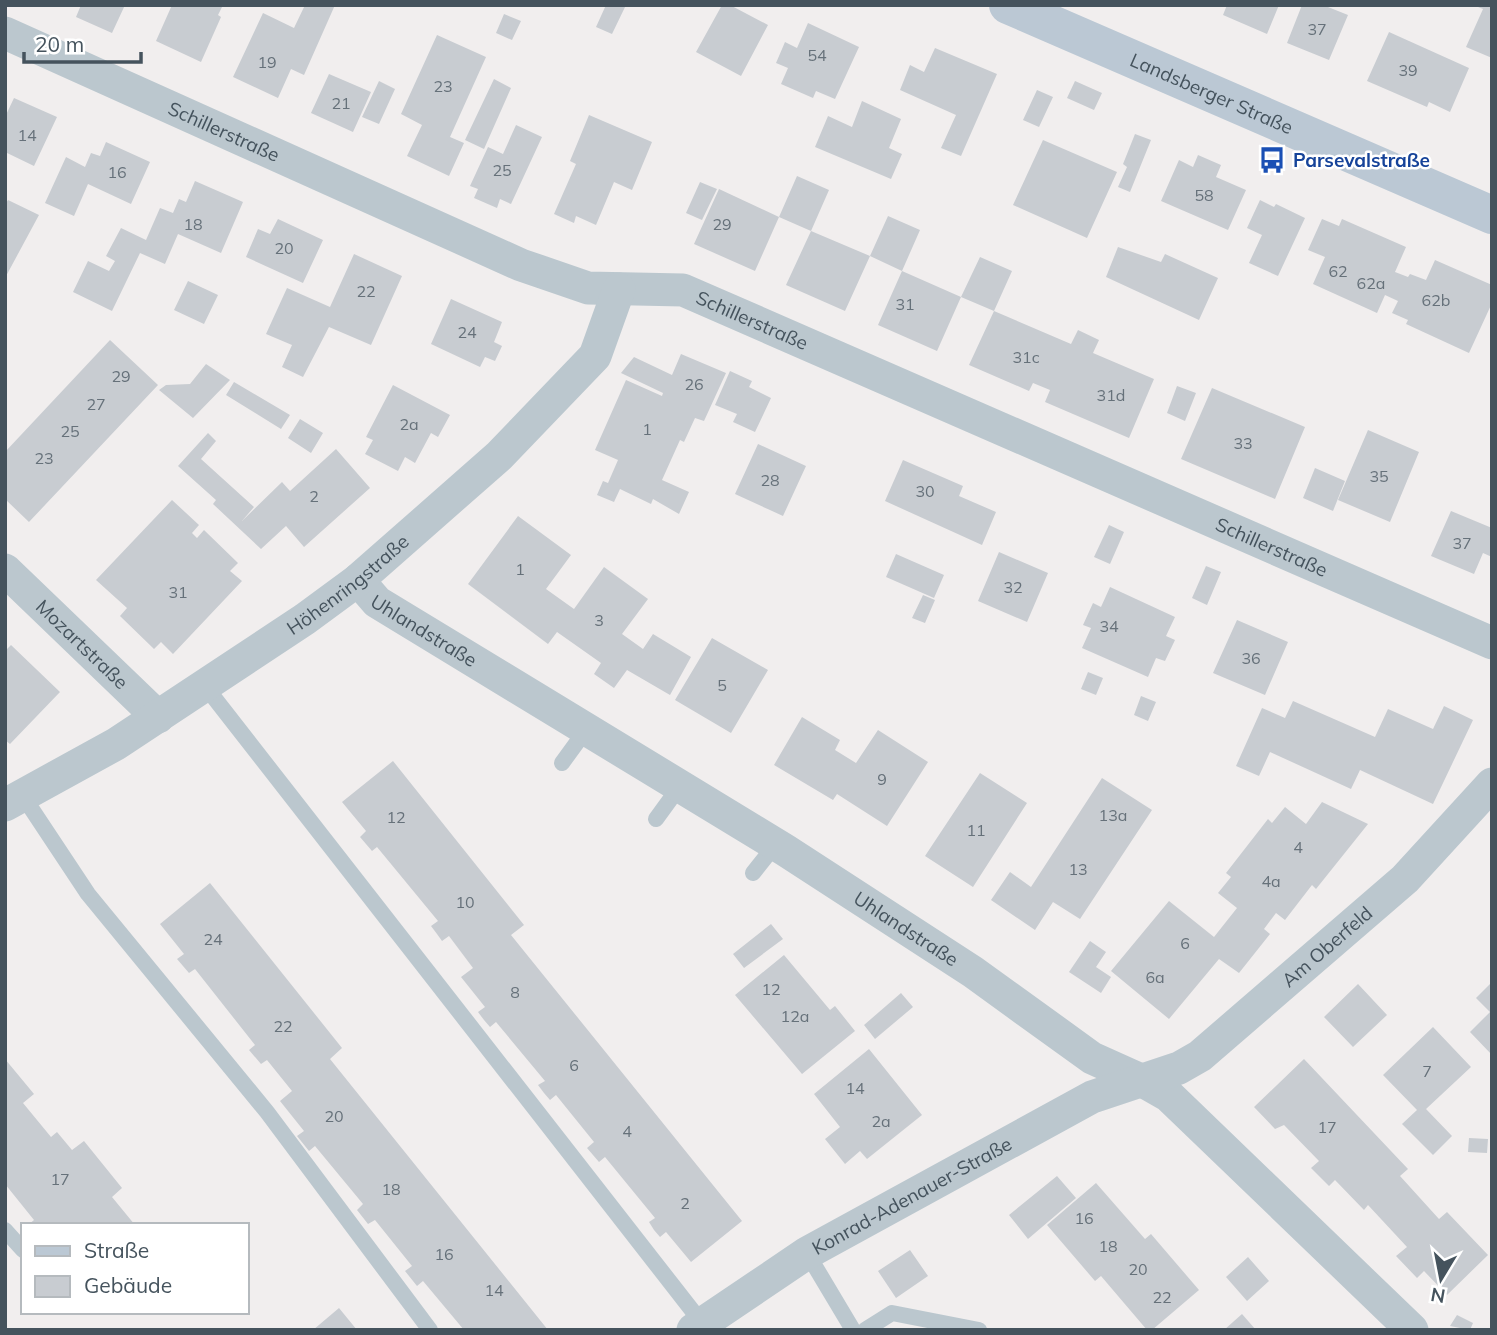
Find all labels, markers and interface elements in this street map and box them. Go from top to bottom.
house number: 37 [1307,19,1327,39]
scale bar [24,21,142,65]
text: 20 m [35,31,84,57]
house number: 54 [807,45,827,65]
street label: Landsberger Straße [1127,48,1297,139]
house number: 19 [257,52,277,72]
house number: 39 [1398,60,1418,80]
house number: 23 [433,76,453,96]
house number: 21 [331,93,351,113]
street label: Schillerstraße [164,96,283,167]
house number: 14 [17,125,37,145]
bus stop icon: Parsevalstraße [1257,145,1287,175]
place label: Parsevalstraße [1293,148,1430,172]
house number: 25 [492,160,512,180]
house number: 16 [107,162,127,182]
house number: 58 [1194,185,1214,205]
house number: 18 [183,214,203,234]
house number: 29 [712,214,732,234]
house number: 20 [274,238,294,258]
house number: 62 [1328,261,1348,281]
house number: 62a [1357,273,1385,293]
house number: 22 [356,281,376,301]
street label: Schillerstraße [692,285,812,355]
house number: 62b [1422,290,1450,310]
house number: 31 [895,294,915,314]
house number: 24 [457,322,477,342]
house number: 31c [1012,347,1040,367]
house number: 29 [111,366,131,386]
house number: 26 [684,374,704,394]
house number: 31d [1097,385,1125,405]
house number: 27 [86,394,106,414]
house number: 2a [399,414,419,434]
house number: 1 [642,419,652,439]
house number: 25 [60,421,80,441]
house number: 33 [1233,433,1253,453]
house number: 23 [34,448,54,468]
house number: 35 [1369,466,1389,486]
house number: 28 [760,470,780,490]
house number: 30 [915,481,935,501]
house number: 2 [309,486,319,506]
street label: Schillerstraße [1212,512,1331,582]
street label: Höhenringstraße [282,529,413,640]
house number: 37 [1452,533,1472,553]
house number: 1 [515,559,525,579]
house number: 32 [1003,577,1023,597]
house number: 31 [168,582,188,602]
street label: Uhlandstraße [366,589,481,672]
street label: Mozartstraße [31,594,133,694]
house number: 3 [594,610,604,630]
house number: 34 [1099,616,1119,636]
house number: 36 [1241,648,1261,668]
house number: 5 [717,675,727,695]
house number: 9 [877,769,887,789]
house number: 13a [1099,805,1127,825]
house number: 12 [386,807,406,827]
house number: 11 [966,820,986,840]
house number: 4 [1293,837,1303,857]
house number: 13 [1068,859,1088,879]
house number: 4a [1261,871,1281,891]
street label: Uhlandstraße [849,886,963,971]
house number: 10 [455,892,475,912]
street label: Am Oberfeld [1277,901,1377,992]
house number: 24 [203,929,223,949]
house number: 6 [1180,933,1190,953]
house number: 6a [1145,967,1165,987]
house number: 12 [761,979,781,999]
house number: 8 [510,982,520,1002]
house number: 12a [781,1006,809,1026]
house number: 22 [273,1016,293,1036]
house number: 6 [569,1055,579,1075]
house number: 7 [1422,1061,1432,1081]
house number: 14 [845,1078,865,1098]
house number: 20 [324,1106,344,1126]
house number: 2a [871,1111,891,1131]
house number: 17 [1317,1117,1337,1137]
house number: 4 [622,1121,632,1141]
street label: Konrad-Adenauer-Straße [808,1131,1016,1260]
house number: 17 [50,1169,70,1189]
house number: 18 [381,1179,401,1199]
house number: 2 [680,1193,690,1213]
house number: 16 [1074,1208,1094,1228]
legend [21,1223,248,1314]
house number: 18 [1098,1236,1118,1256]
text: Straße [84,1237,149,1263]
house number: 16 [434,1244,454,1264]
north arrow [1406,1244,1476,1314]
house number: 20 [1128,1259,1148,1279]
text: Gebäude [84,1272,172,1298]
house number: 14 [484,1280,504,1300]
text: N [1429,1283,1447,1309]
house number: 22 [1152,1287,1172,1307]

